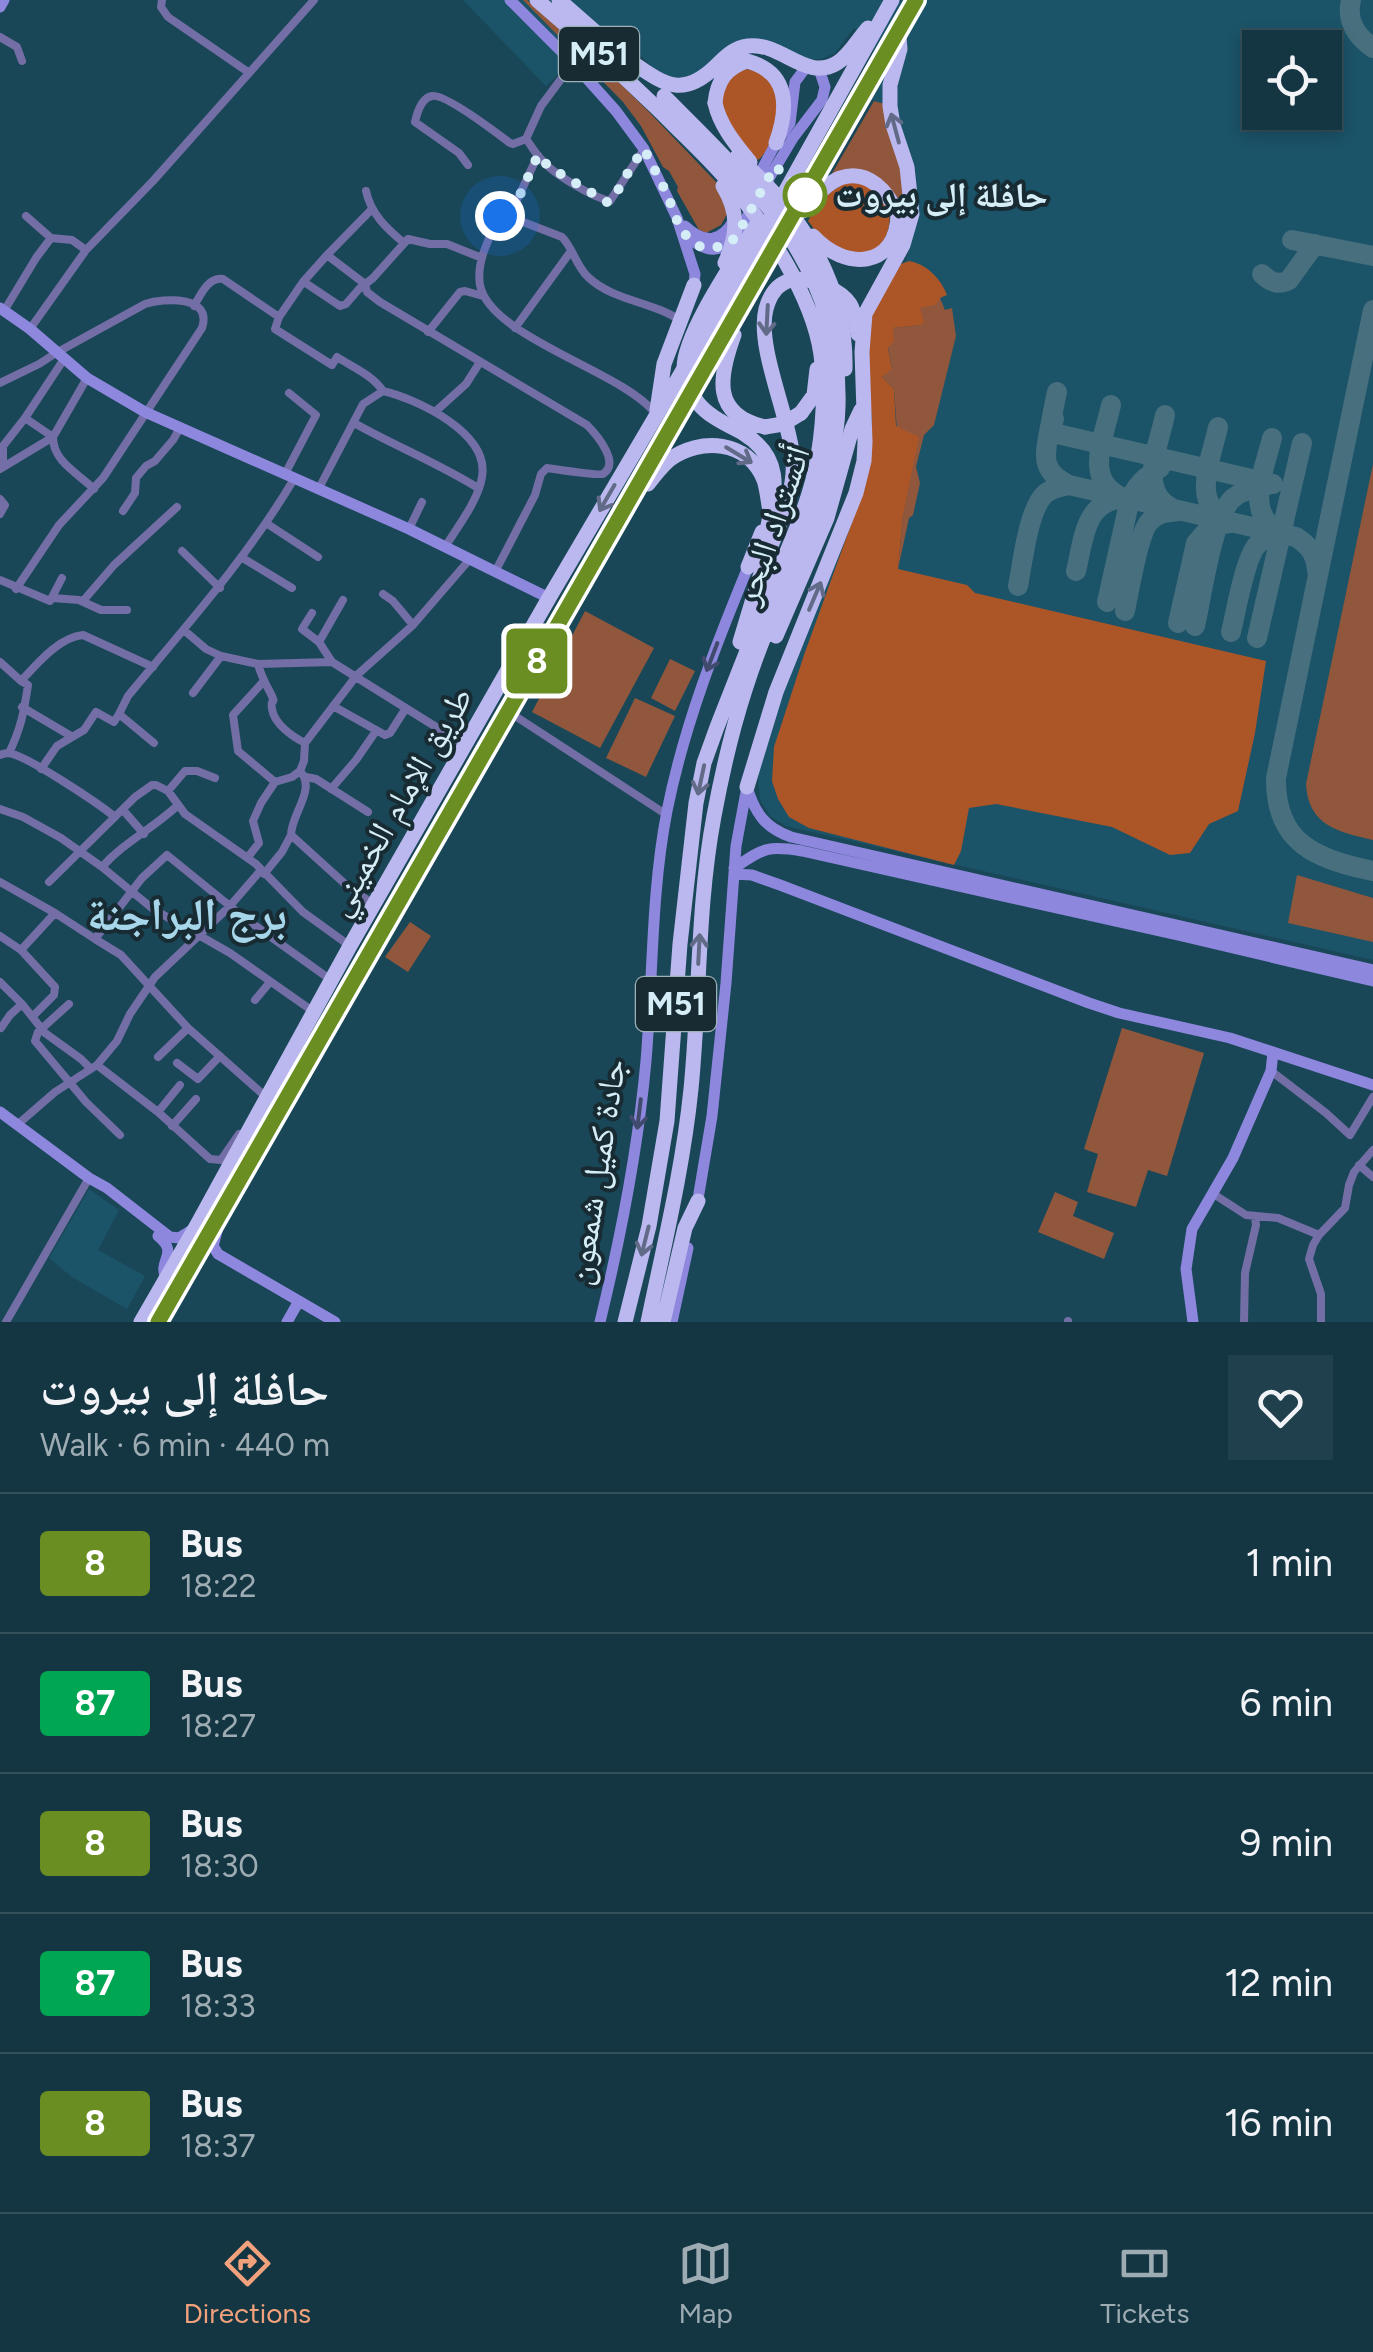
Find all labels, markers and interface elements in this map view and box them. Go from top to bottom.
road number: M51 [559,27,639,81]
map controls [1242,30,1342,130]
button: locate [1242,30,1342,130]
one-way arrow [885,113,904,144]
marker: حافلة إلى بيروت [784,174,826,216]
place label: حافلة إلى بيروت [835,174,1048,217]
your location [475,191,525,241]
one-way arrow [757,303,776,336]
street label: أتستراد البحر [725,440,819,611]
one-way arrow [724,445,752,465]
one-way arrow [597,483,617,512]
one-way arrow [807,581,825,612]
line badge: 8 [504,628,570,694]
text: 8 [526,640,548,682]
one-way arrow [701,642,719,672]
street label: طريق الإمام الخميني [316,679,488,927]
one-way arrow [691,763,710,795]
district label: برج البراجنة [87,887,287,943]
one-way arrow [690,933,709,965]
road number: M51 [636,977,716,1031]
street label: جادة كميل شمعون [557,1056,635,1288]
one-way arrow [629,1098,648,1130]
one-way arrow [635,1224,653,1256]
button: heart [1228,1355,1333,1460]
text: حافلة إلى بيروت [40,1359,329,1417]
text: Walk · 6 min · 440 m [40,1426,330,1464]
text: Bus [180,1521,243,1567]
text: 1 min [1246,1540,1333,1586]
text: 8 [84,1542,106,1584]
text: 18:22 [180,1567,257,1605]
text: Bus [180,1661,243,1707]
text: 6 min [1240,1680,1333,1726]
text: 87 [75,1682,115,1724]
text: 18:27 [180,1707,256,1745]
text: Bus [180,1801,243,1847]
text: 9 min [1240,1820,1333,1866]
text: 8 [84,1822,106,1864]
text: 18:30 [180,1847,259,1885]
text: Bus [180,1941,243,1987]
text: 12 min [1224,1960,1333,2006]
text: 87 [75,1962,115,2004]
text: 18:33 [180,1987,256,2025]
text: Bus [180,2081,243,2127]
text: 16 min [1224,2100,1333,2146]
text: 8 [84,2102,106,2144]
text: 18:37 [180,2127,256,2165]
tab: Directions [184,2236,311,2330]
tab: Map [678,2236,733,2330]
tab: Tickets [1100,2236,1189,2330]

